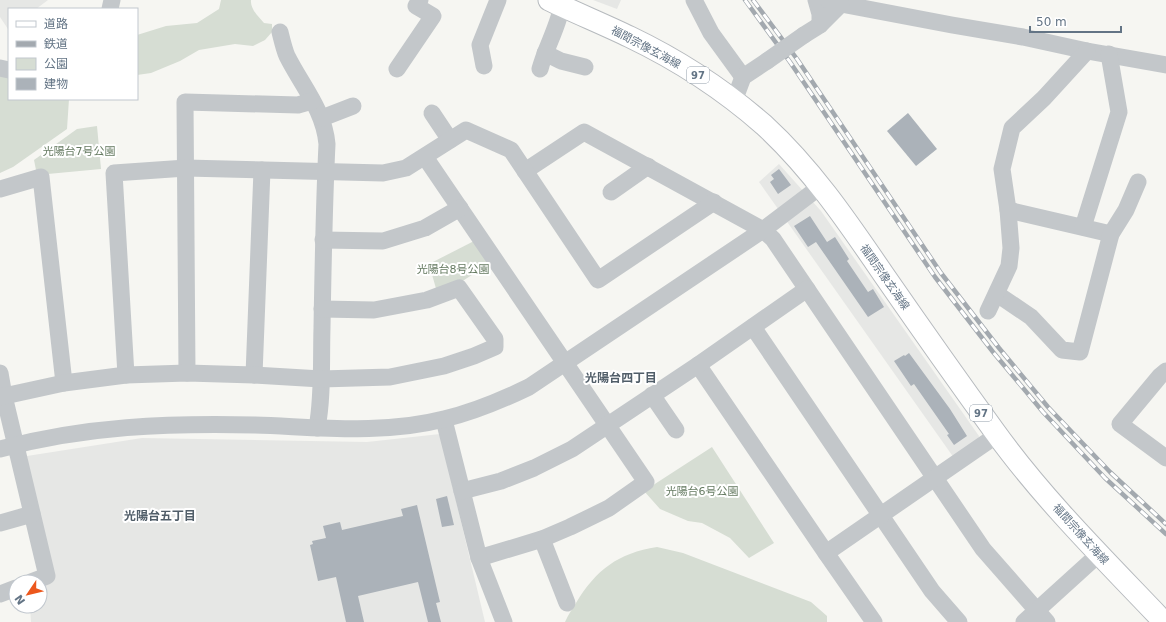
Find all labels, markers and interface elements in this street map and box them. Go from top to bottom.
legend [8,8,138,100]
scale bar [1030,8,1121,34]
text: 50 m [1036,15,1067,29]
text: 道路 [44,17,68,31]
street label: 福間宗像玄海線 [609,24,683,71]
text: 鉄道 [44,37,68,51]
text: 公園 [44,57,68,71]
road number: 97 [687,67,709,83]
text: 建物 [44,77,68,91]
park label: 光陽台7号公園 [43,145,116,158]
street label: 福間宗像玄海線 [857,242,912,313]
park label: 光陽台8号公園 [417,263,490,276]
district label: 光陽台四丁目 [585,371,657,385]
road number: 97 [970,405,992,421]
park label: 光陽台6号公園 [666,485,739,498]
street label: 福間宗像玄海線 [1050,501,1111,567]
district label: 光陽台五丁目 [124,509,196,523]
north arrow [8,574,48,614]
text: N [12,592,28,607]

